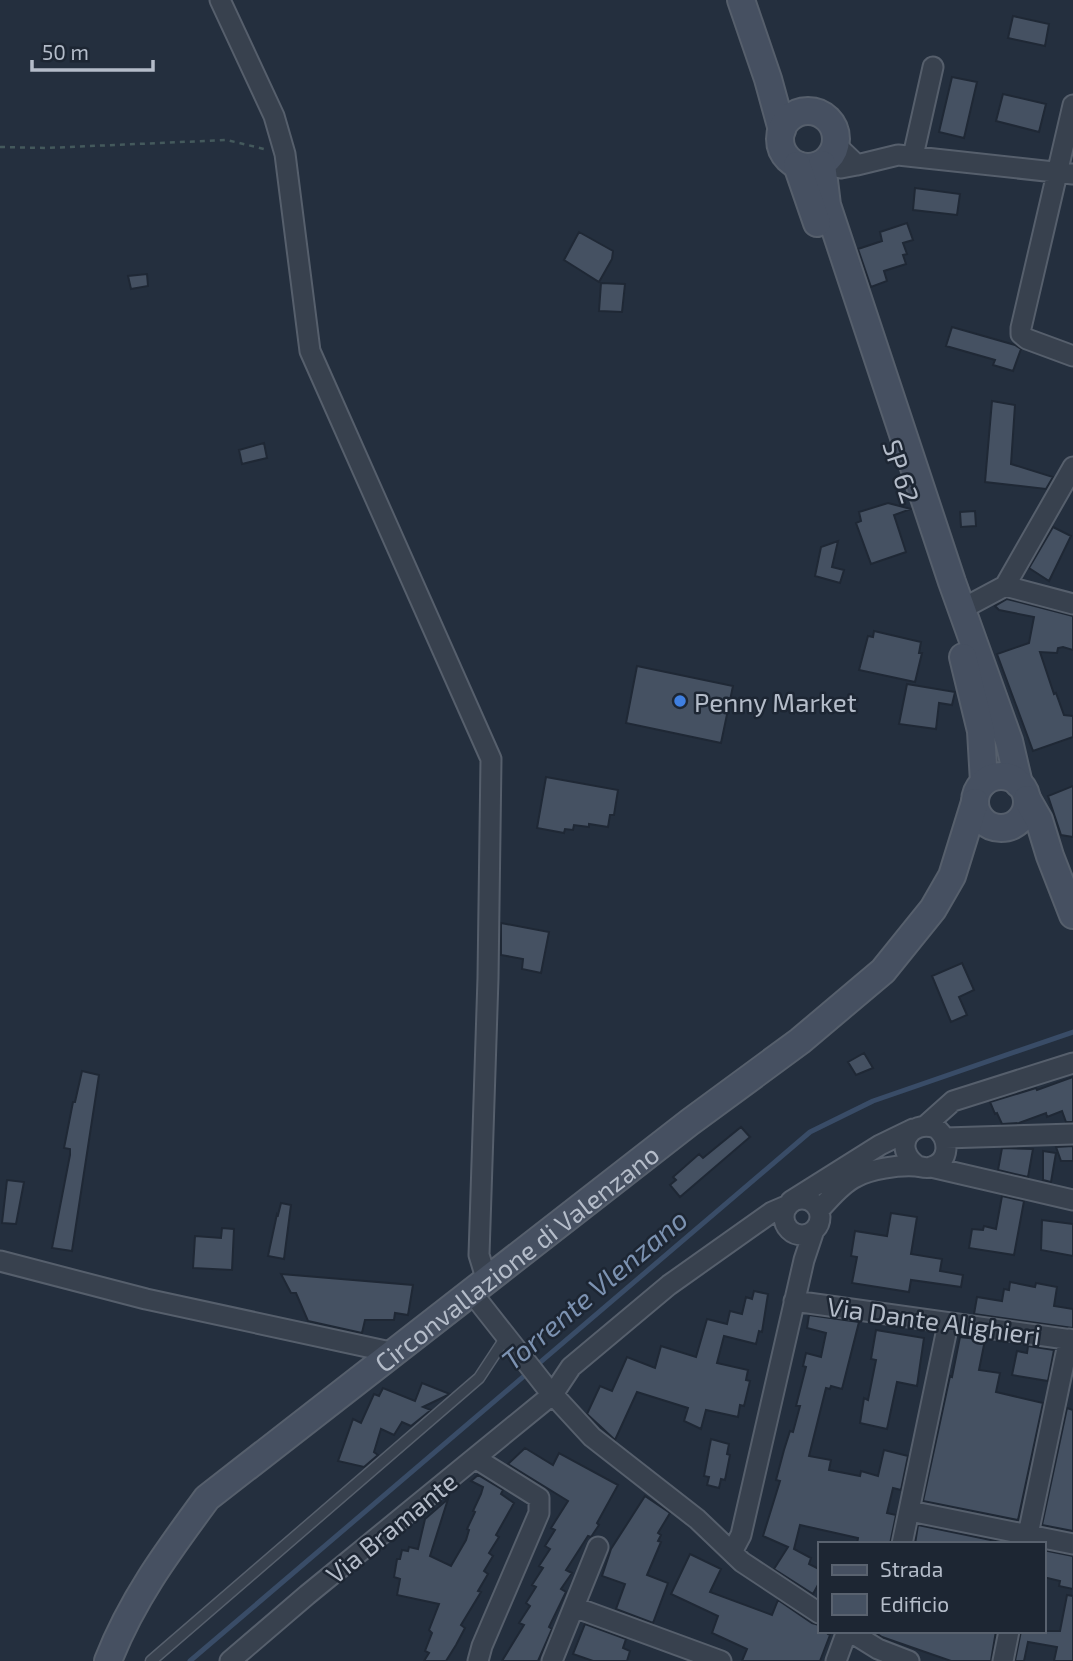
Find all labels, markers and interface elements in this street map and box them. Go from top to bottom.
scale bar [32,28,152,72]
text: 50 m [42,39,89,64]
street label: SP 62 [877,435,927,507]
place label: Penny Market [694,686,857,717]
marker: Penny Market [672,693,688,709]
street label: Circonvallazione di Valenzano [368,1137,664,1377]
water label: Torrente Vlenzano [494,1201,694,1377]
street label: Via Dante Alighieri [825,1290,1043,1350]
street label: Via Bramante [319,1465,463,1589]
legend [818,1542,1045,1633]
text: Strada [880,1556,943,1581]
text: Edificio [880,1591,949,1616]

